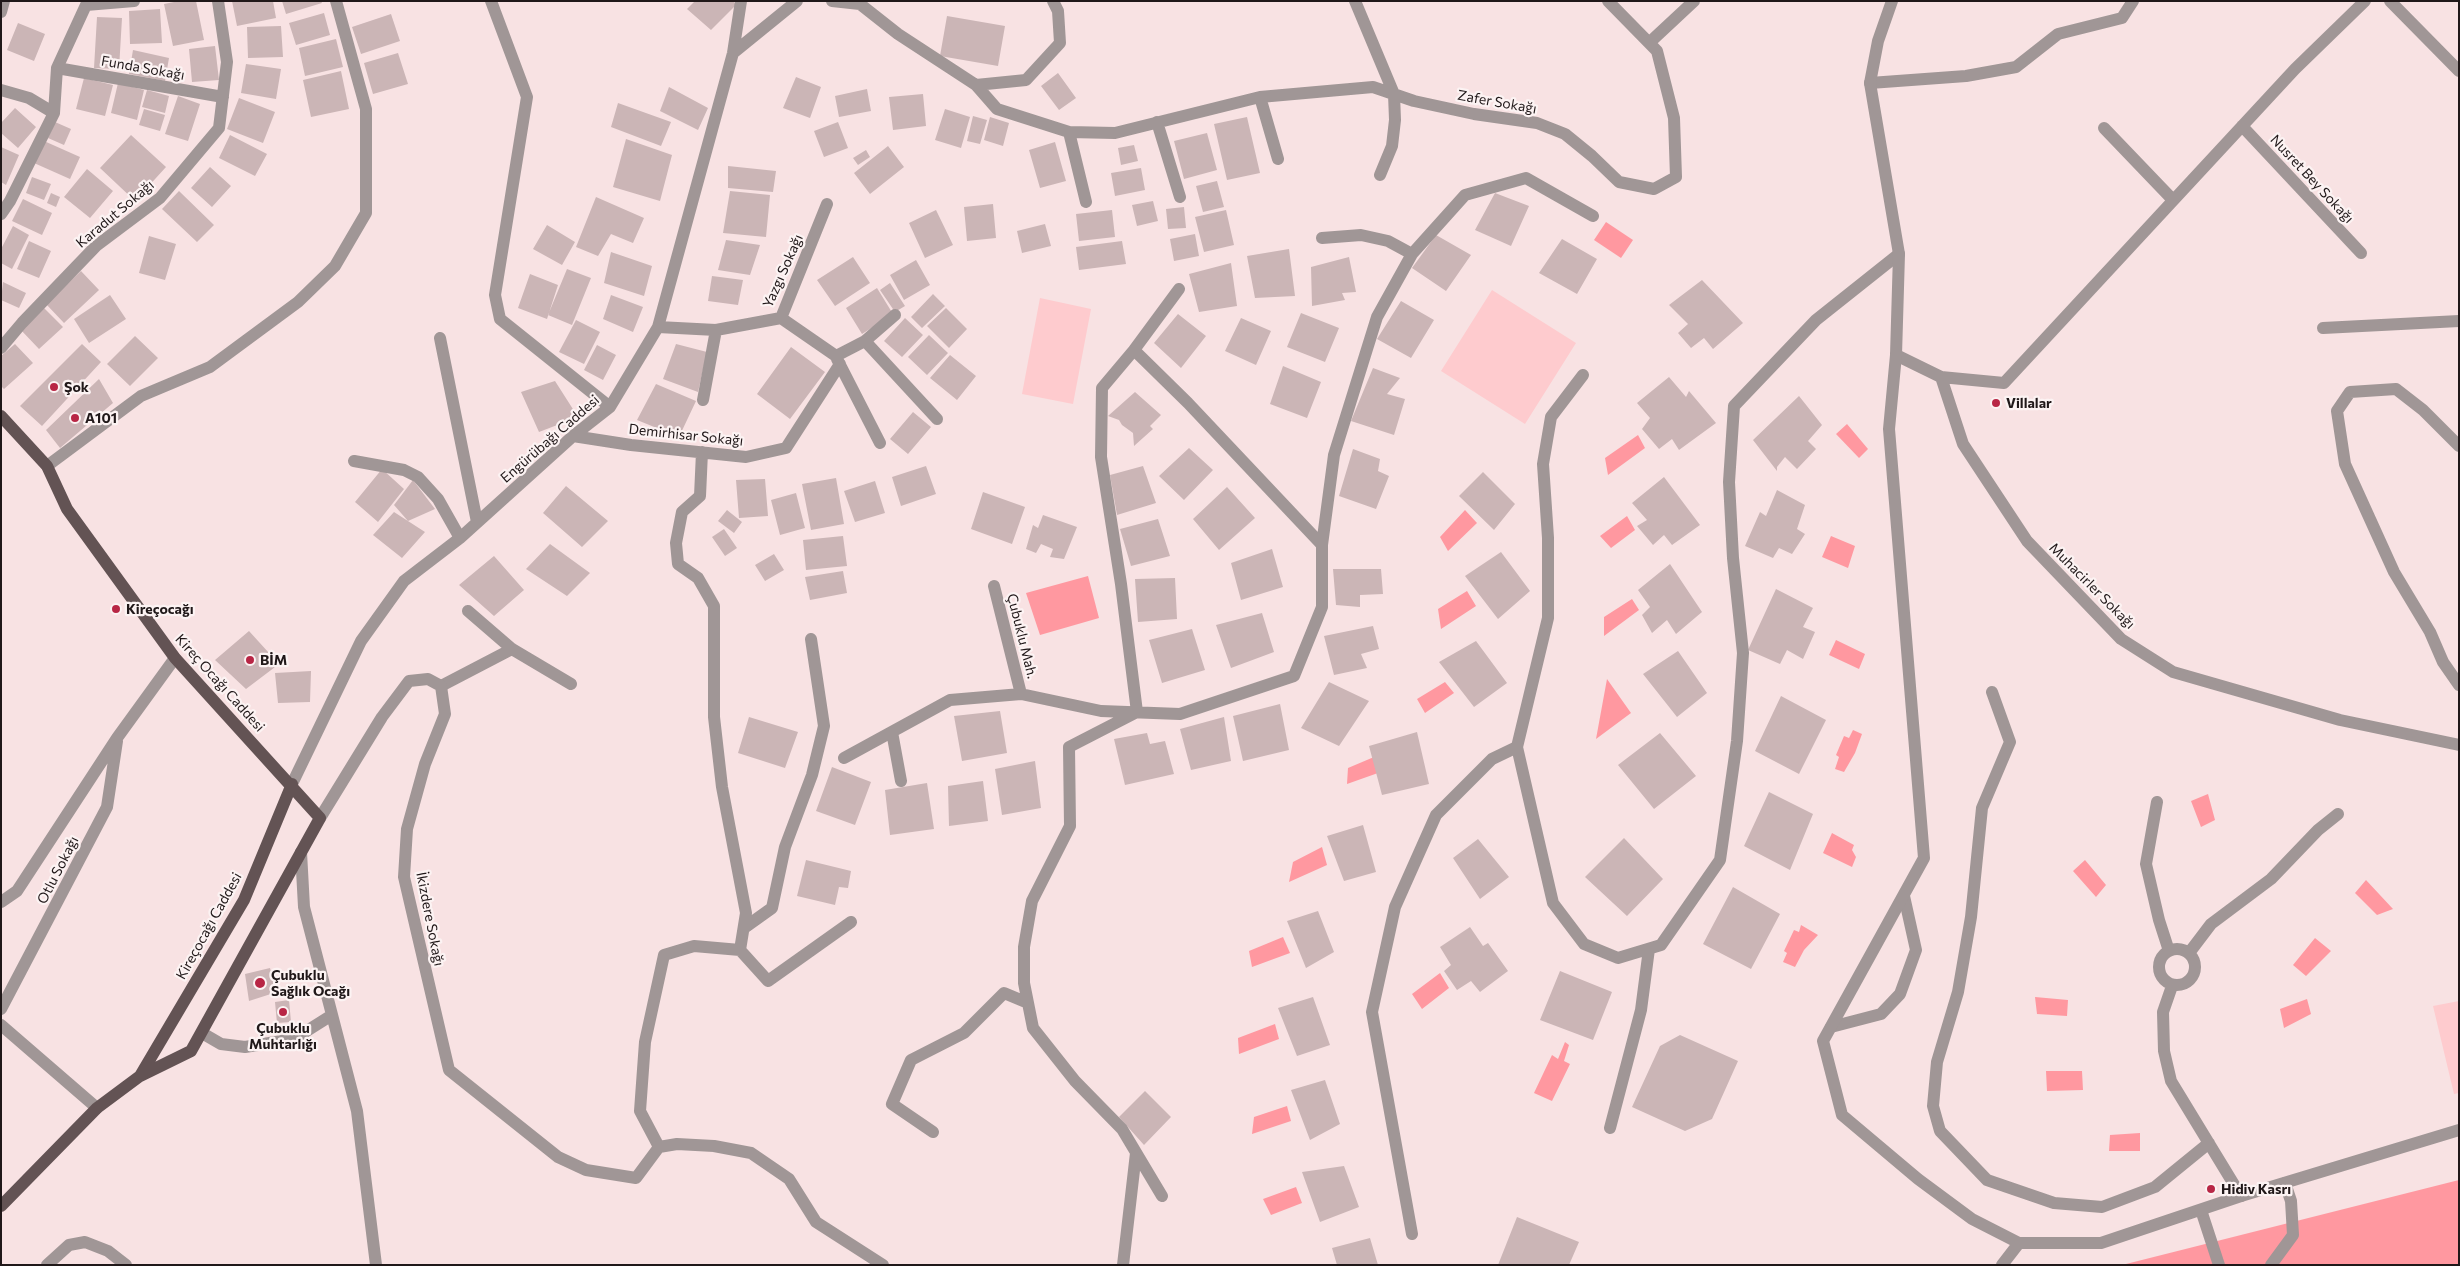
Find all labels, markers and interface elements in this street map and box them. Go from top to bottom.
street label: Funda Sokağı [100,52,186,84]
street label: Zafer Sokağı [1456,87,1538,117]
street label: Nusret Bey Sokağı [2267,131,2357,227]
street label: Karadut Sokağı [73,177,157,251]
street label: Yazgı Sokağı [759,232,807,310]
place label: Şok [64,379,89,395]
marker: Şok [48,381,60,393]
street label: Engürübağı Caddesi [497,392,603,486]
place label: Villalar [2006,395,2052,411]
marker: Villalar [1990,397,2002,409]
place label: A101 [85,410,117,426]
marker: A101 [69,412,81,424]
street label: Demirhisar Sokağı [628,421,744,449]
street label: Muhacirler Sokağı [2046,540,2138,632]
street label: Çubuklu Mah. [1003,592,1041,680]
place label: Kireçocağı [126,601,194,617]
marker: Kireçocağı [110,603,122,615]
street label: Kireç Ocağı Caddesi [172,631,268,735]
place label: BİM [260,652,287,668]
marker: BİM [244,654,256,666]
street label: Otlu Sokağı [34,833,82,907]
street label: Kireçocağı Caddesi [173,870,245,982]
street label: İkizdere Sokağı [413,870,447,968]
place label: Çubuklu Sağlık Ocağı [271,967,350,1000]
marker: Çubuklu Sağlık Ocağı [253,976,267,990]
marker: Çubuklu Muhtarlığı [277,1006,289,1018]
place label: Çubuklu Muhtarlığı [249,1020,317,1052]
place label: Hidiv Kasrı [2221,1181,2291,1197]
marker: Hidiv Kasrı [2205,1183,2217,1195]

